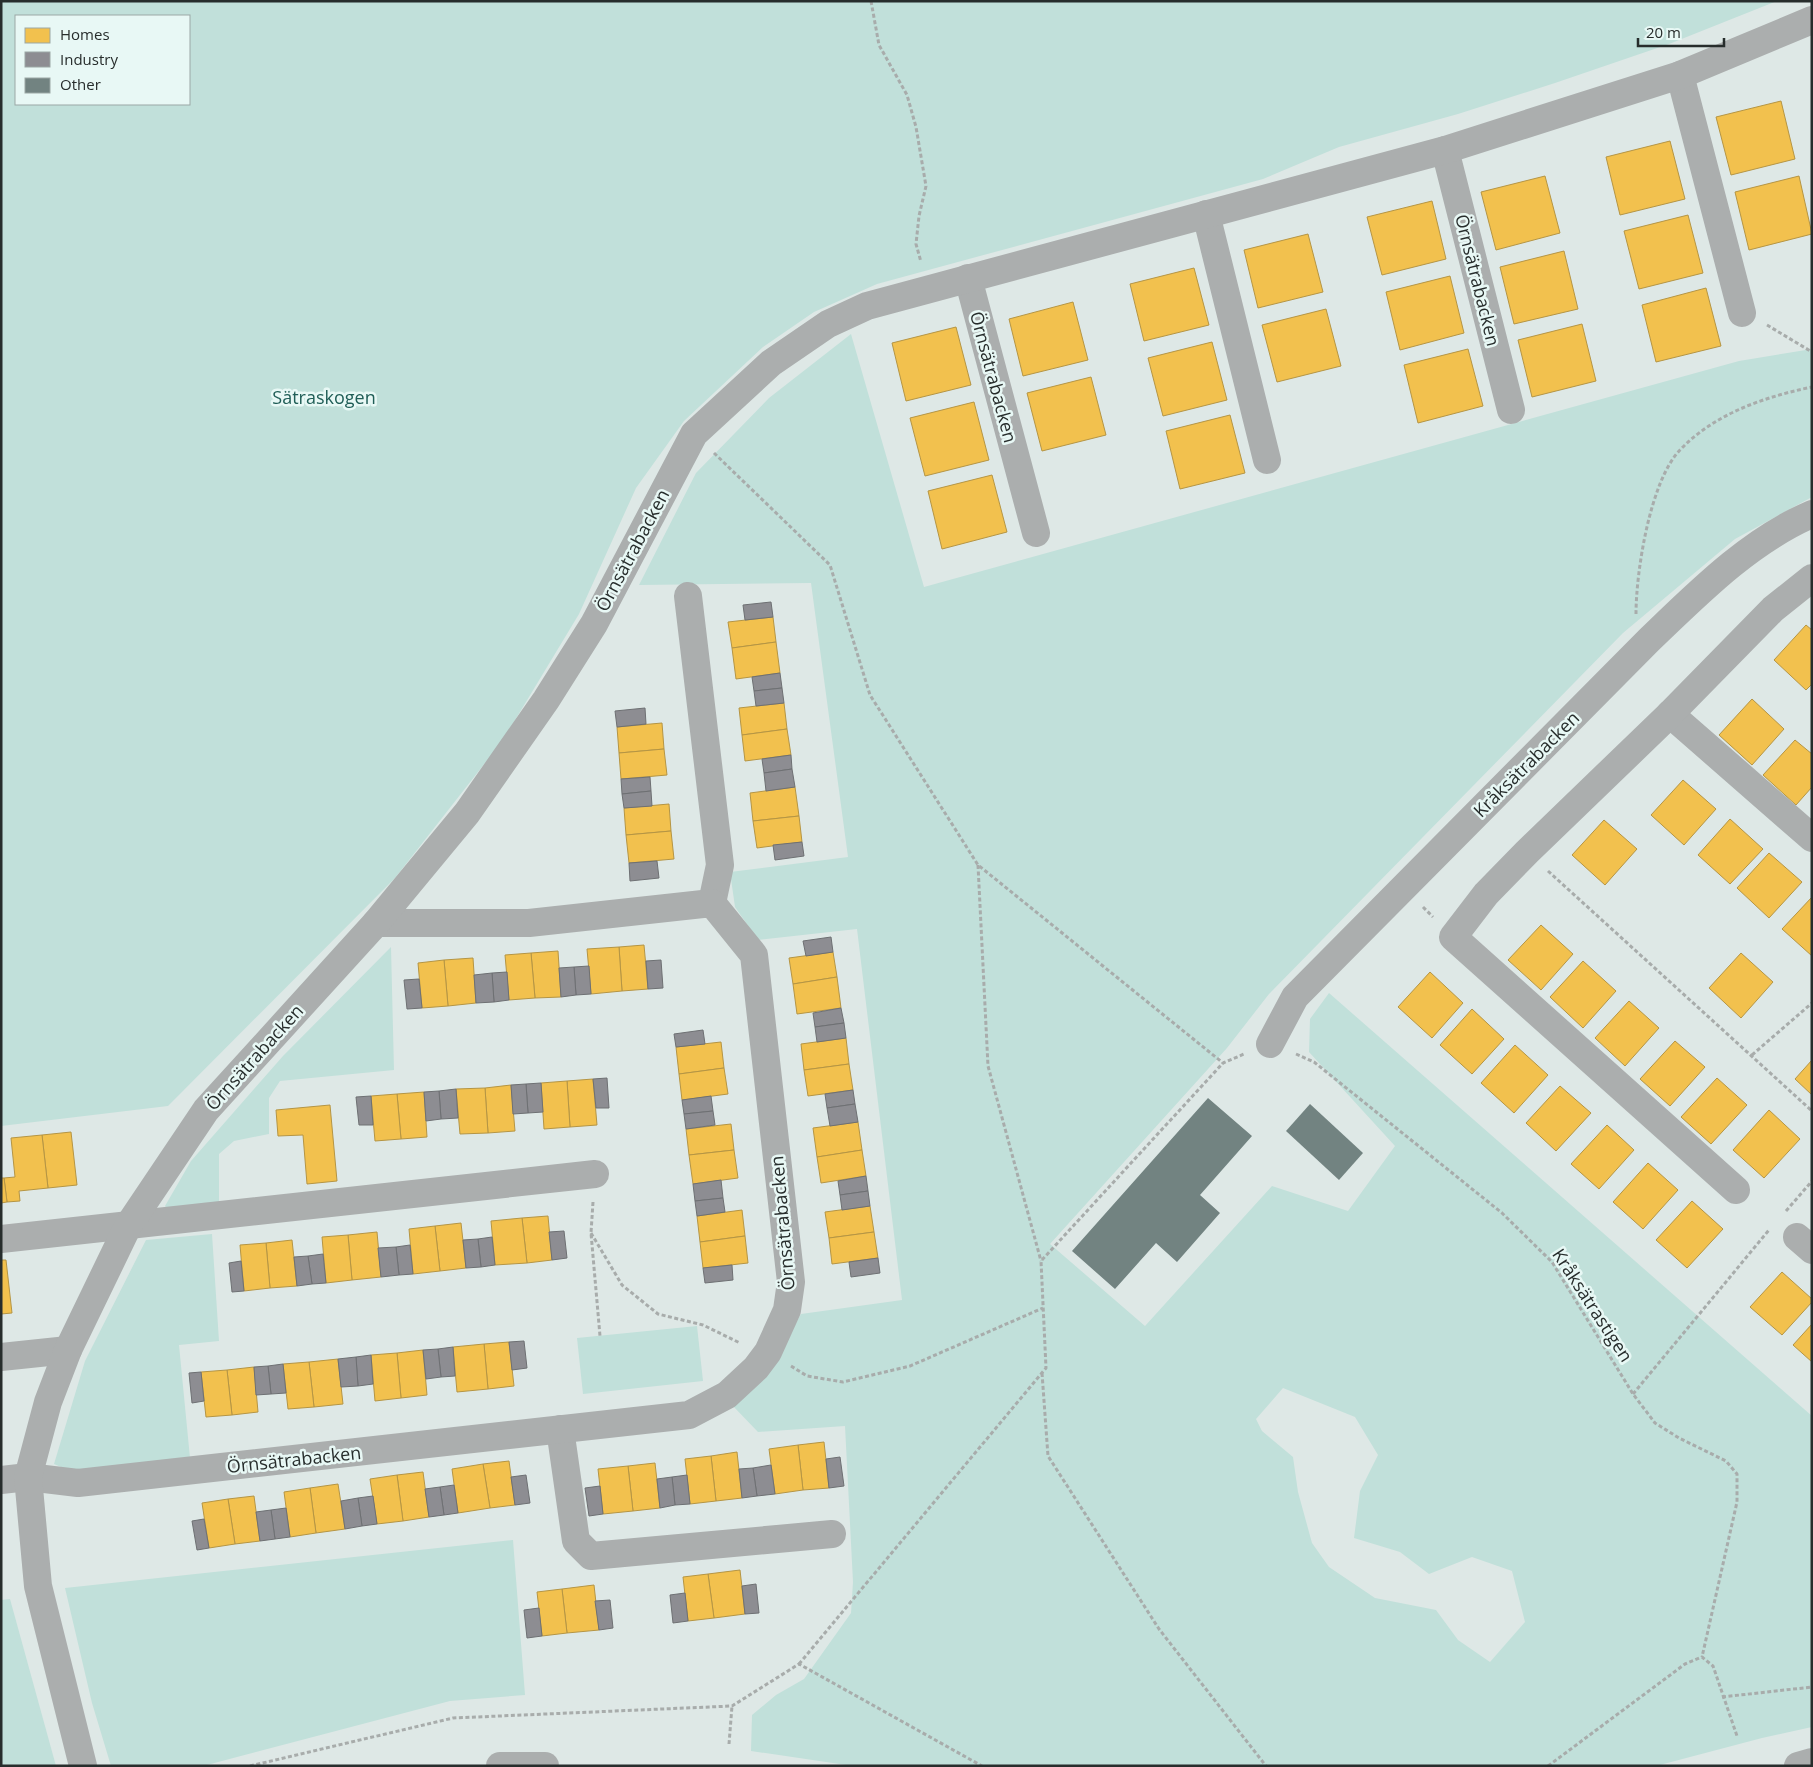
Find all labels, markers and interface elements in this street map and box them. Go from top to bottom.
legend [15,15,190,105]
scale bar [1638,15,1724,47]
text: 20 m [1646,22,1681,42]
text: Homes [60,24,110,44]
text: Industry [60,49,118,69]
text: Other [60,74,101,94]
street label: Örnsätrabacken [1450,212,1506,348]
street label: Örnsätrabacken [965,309,1023,445]
park label: Sätraskogen [272,385,376,409]
street label: Örnsätrabacken [590,485,674,615]
street label: Kråksätrabacken [1468,706,1584,822]
street label: Örnsätrabacken [200,999,308,1115]
street label: Örnsätrabacken [764,1155,800,1291]
street label: Kråksätrastigen [1547,1244,1639,1366]
street label: Örnsätrabacken [226,1440,362,1478]

